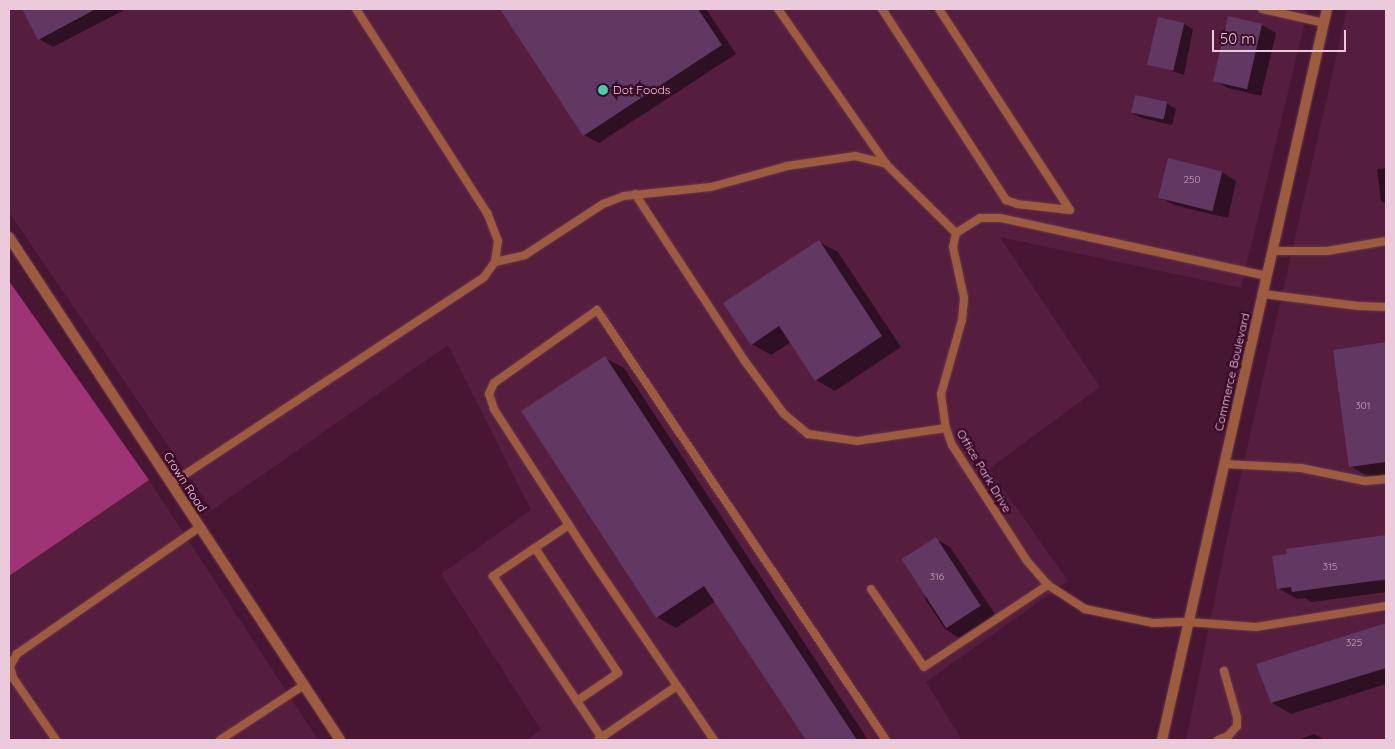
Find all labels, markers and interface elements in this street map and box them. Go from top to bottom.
scale bar [1215,20,1349,52]
text: 50 m [1220,29,1255,48]
place label: Dot Foods [613,83,670,97]
marker: Dot Foods [597,84,609,96]
house number: 250 [1184,174,1200,186]
street label: Commerce Boulevard [1211,312,1253,432]
house number: 301 [1356,400,1370,412]
street label: Office Park Drive [954,427,1014,515]
street label: Crown Road [160,449,210,515]
house number: 315 [1323,561,1337,573]
house number: 316 [930,571,944,583]
house number: 325 [1346,637,1362,649]

